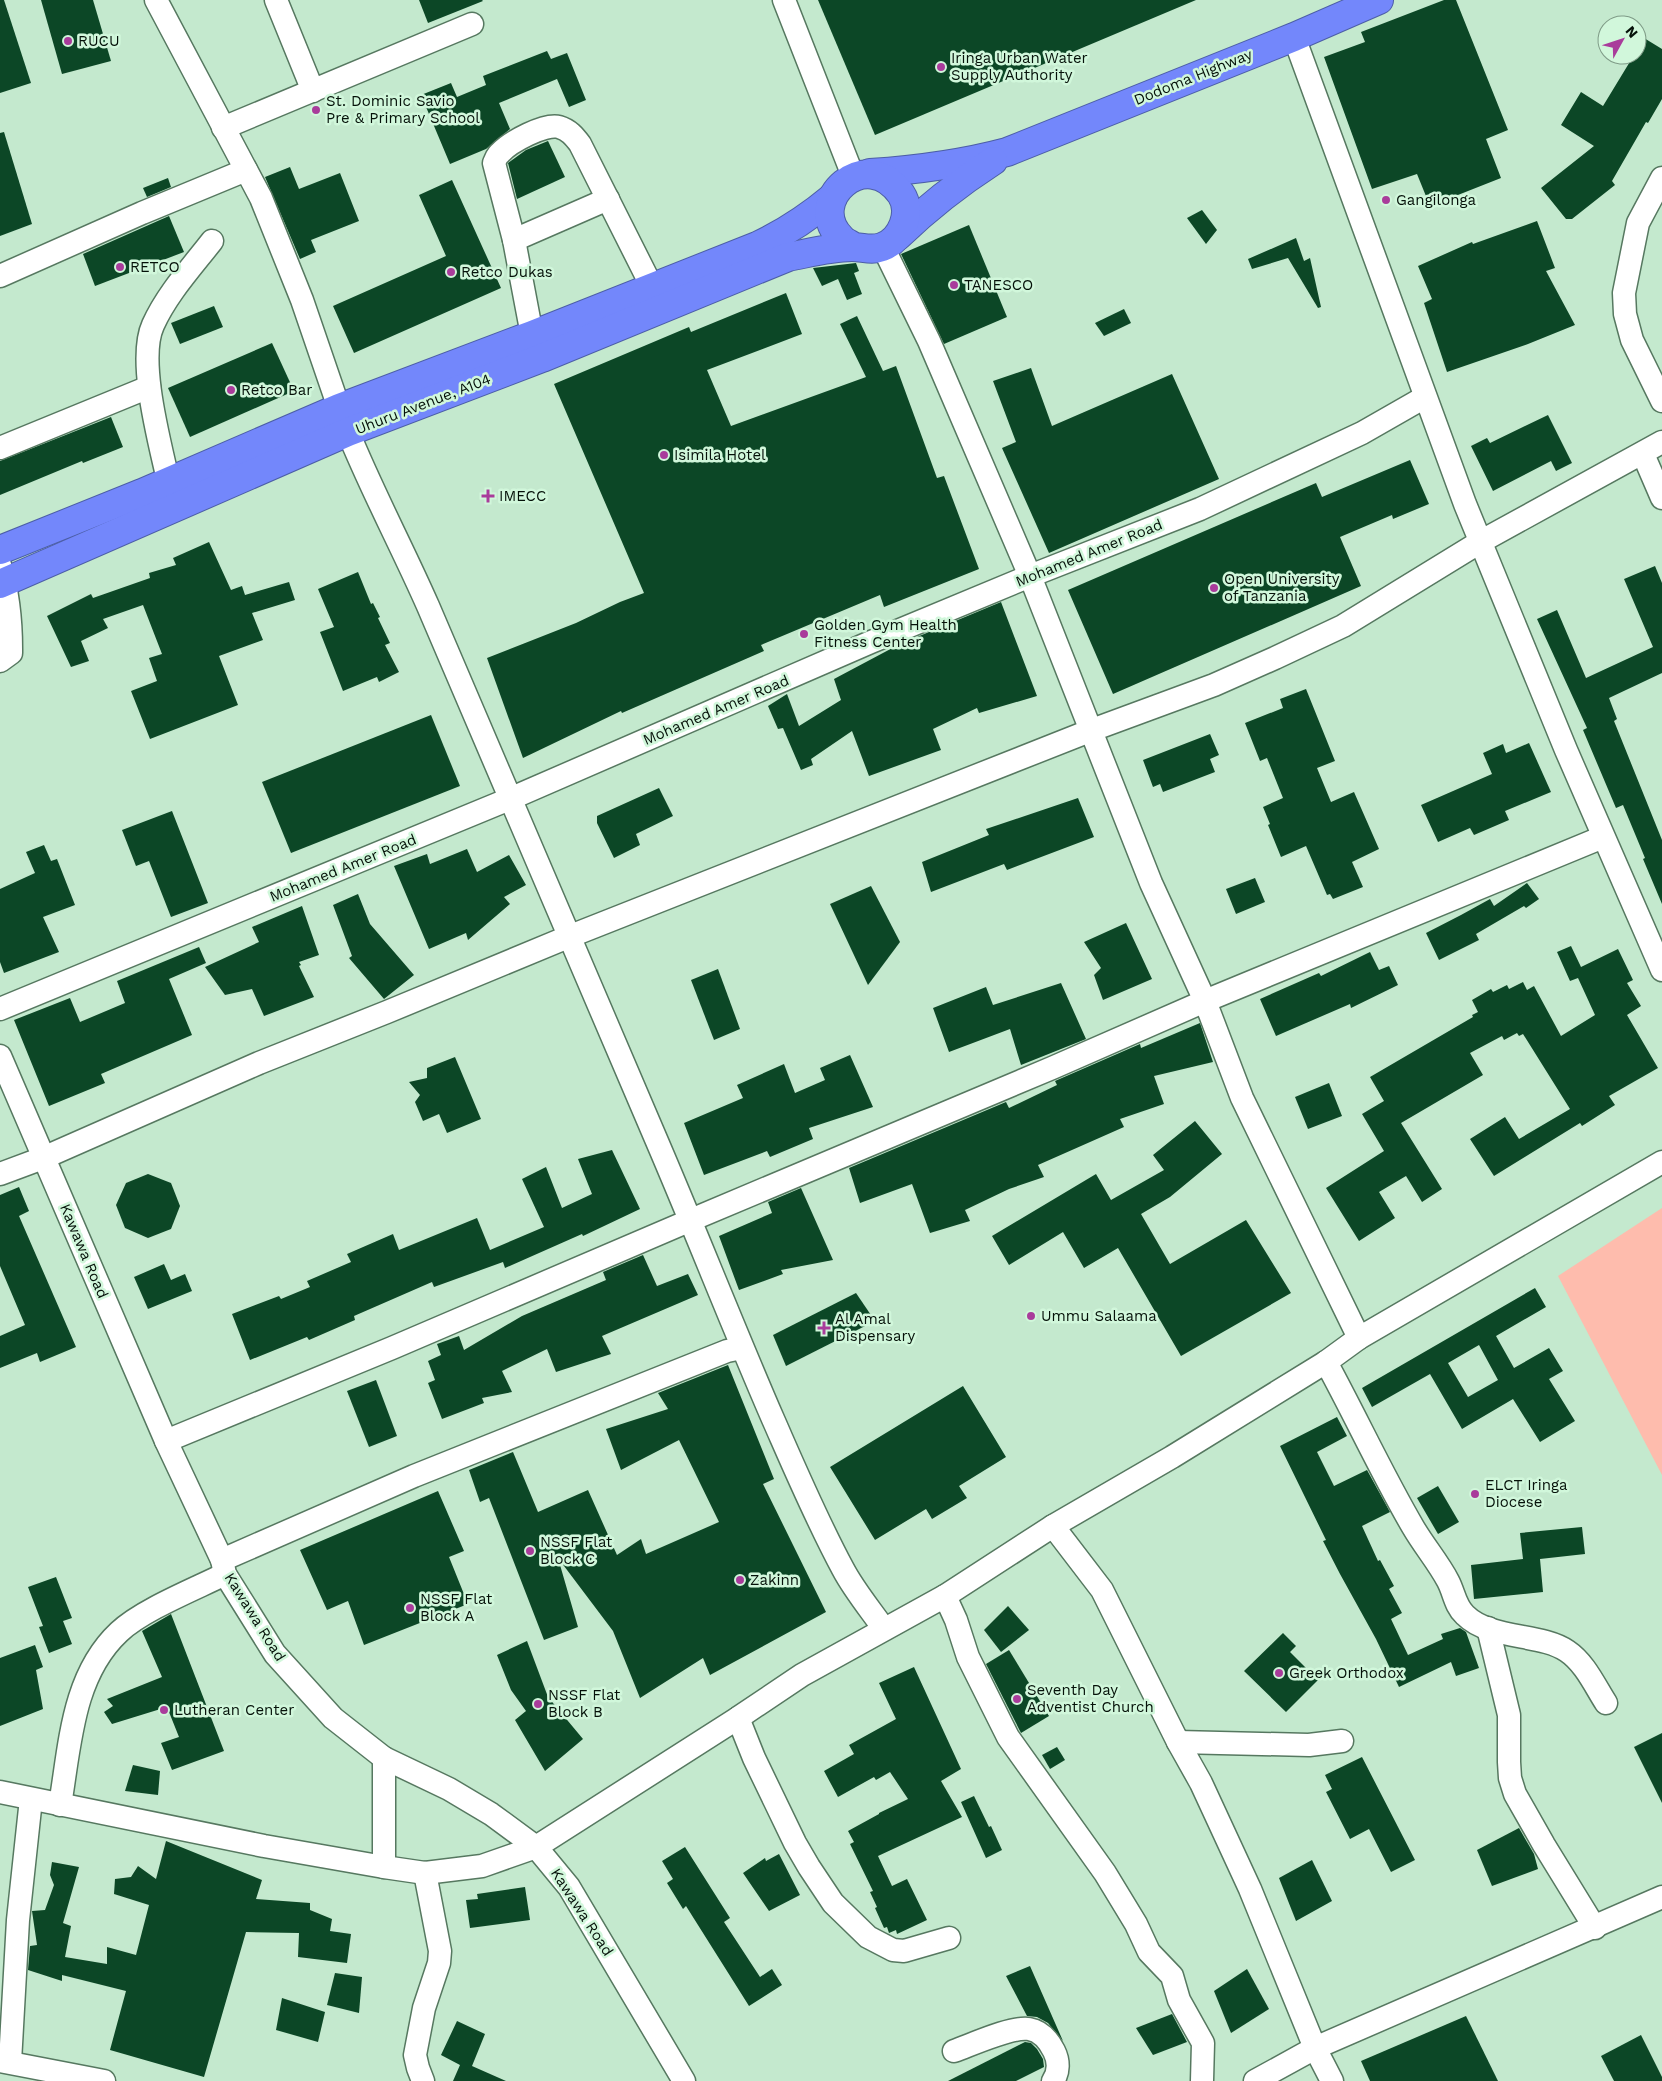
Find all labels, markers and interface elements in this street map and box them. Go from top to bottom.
north arrow [1597,15,1647,65]
text: N [1622,23,1641,41]
place label: RUCU [78,32,120,50]
marker: RUCU [62,35,74,47]
street label: Dodoma Highway [1131,45,1255,109]
place label: Iringa Urban Water Supply Authority [951,49,1088,84]
marker: Iringa Urban Water Supply Authority [935,61,947,73]
place label: St. Dominic Savio Pre & Primary School [326,92,480,127]
marker: St. Dominic Savio Pre & Primary School [310,104,322,116]
place label: Gangilonga [1396,191,1476,209]
marker: Gangilonga [1380,194,1392,206]
place label: RETCO [130,258,180,276]
marker: RETCO [114,261,126,273]
place label: Retco Dukas [461,263,553,281]
marker: Retco Dukas [445,266,457,278]
place label: TANESCO [964,276,1033,294]
marker: TANESCO [948,279,960,291]
street label: Uhuru Avenue, A104 [353,370,493,438]
place label: Retco Bar [241,381,312,399]
marker: Retco Bar [225,384,237,396]
place label: Isimila Hotel [674,446,766,464]
marker: Isimila Hotel [658,449,670,461]
place label: IMECC [499,487,546,505]
marker: IMECC [481,489,495,503]
street label: Mohamed Amer Road [1013,515,1165,591]
place label: Open University of Tanzania [1224,570,1340,605]
marker: Open University of Tanzania [1208,582,1220,594]
place label: Golden Gym Health Fitness Center [814,616,957,651]
marker: Golden Gym Health Fitness Center [798,628,810,640]
street label: Mohamed Amer Road [640,671,792,749]
street label: Mohamed Amer Road [267,830,419,906]
street label: Kawawa Road [56,1201,112,1301]
place label: Ummu Salaama [1041,1307,1157,1325]
place label: Al Amal Dispensary [835,1310,915,1345]
marker: Ummu Salaama [1025,1310,1037,1322]
marker: Al Amal Dispensary [817,1321,831,1335]
place label: ELCT Iringa Diocese [1485,1476,1568,1511]
marker: ELCT Iringa Diocese [1469,1488,1481,1500]
place label: NSSF Flat Block C [540,1533,613,1568]
marker: NSSF Flat Block C [524,1545,536,1557]
street label: Kawawa Road [221,1569,289,1665]
place label: Zakinn [750,1571,799,1589]
marker: Zakinn [734,1574,746,1586]
place label: NSSF Flat Block A [420,1590,493,1625]
marker: NSSF Flat Block A [404,1602,416,1614]
place label: Greek Orthodox [1289,1664,1404,1682]
marker: Greek Orthodox [1273,1667,1285,1679]
place label: Seventh Day Adventist Church [1027,1681,1154,1716]
place label: NSSF Flat Block B [548,1686,621,1721]
marker: Seventh Day Adventist Church [1011,1693,1023,1705]
marker: NSSF Flat Block B [532,1698,544,1710]
place label: Lutheran Center [174,1701,294,1719]
marker: Lutheran Center [158,1704,170,1716]
street label: Kawawa Road [547,1865,617,1959]

